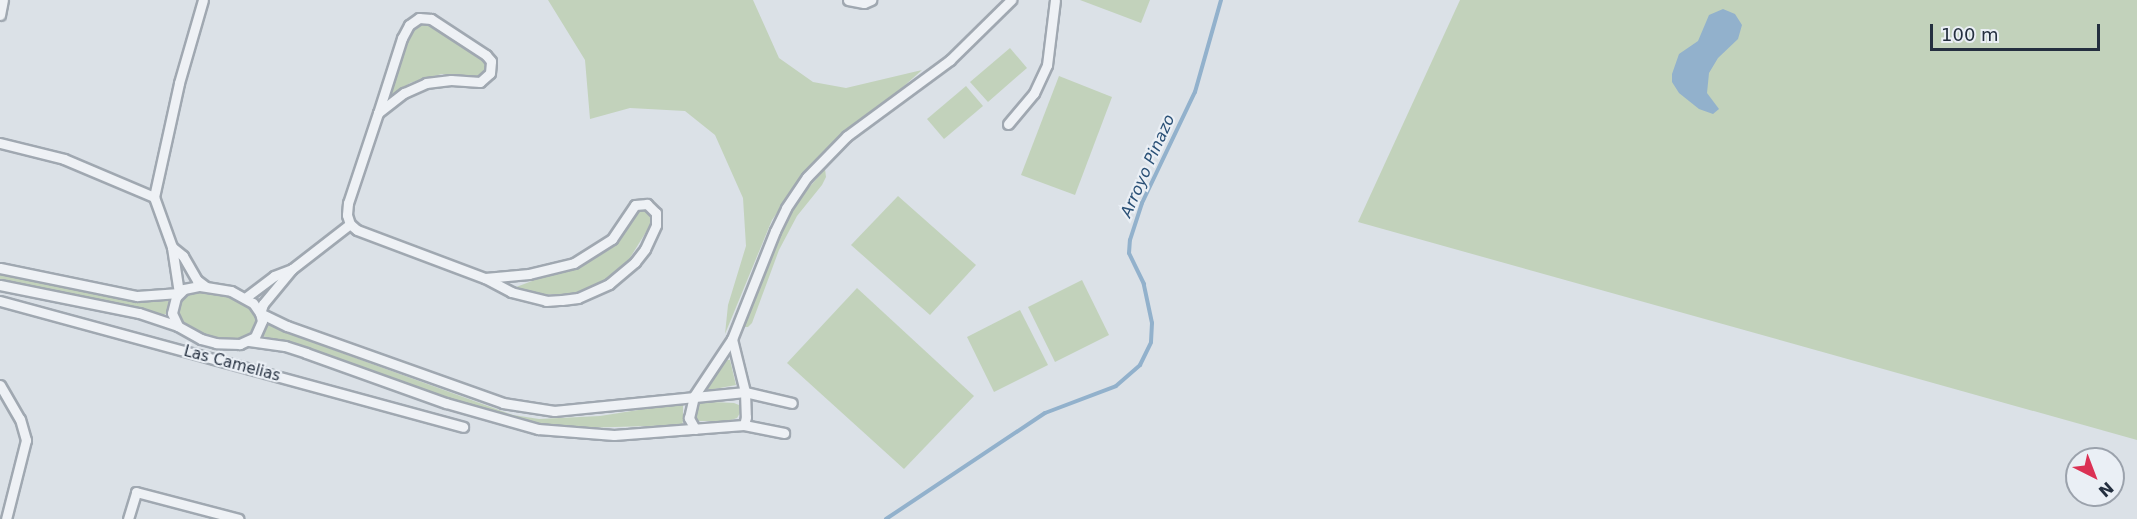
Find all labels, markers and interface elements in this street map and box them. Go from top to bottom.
scale bar [1933,12,2102,50]
text: 100 m [1941,24,1999,45]
water label: Arroyo Pinazo [1117,112,1179,220]
street label: Las Camelias [182,342,282,386]
north arrow [2065,447,2125,507]
text: N [2095,478,2117,501]

